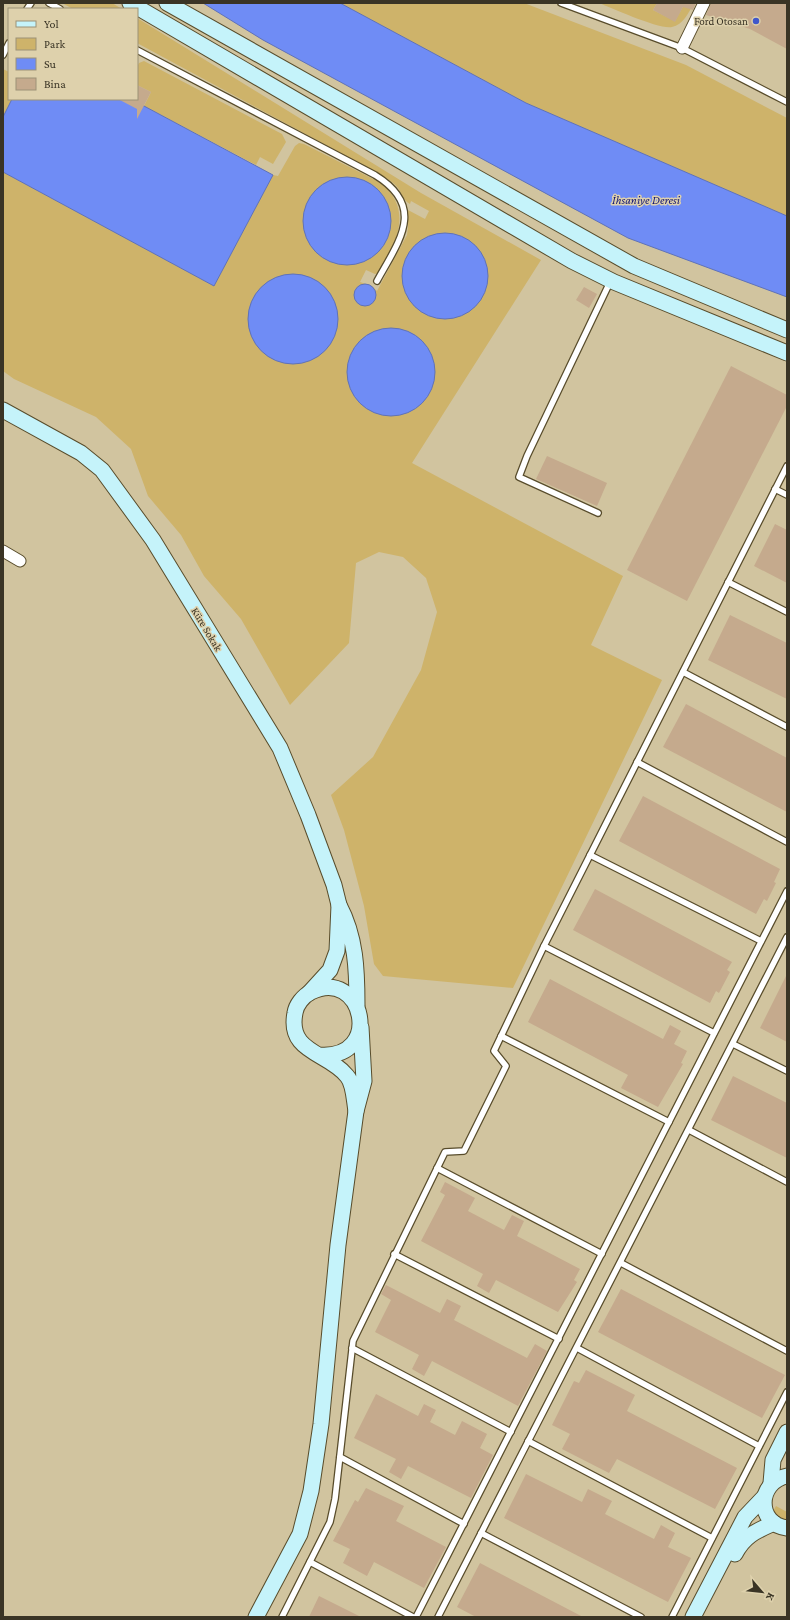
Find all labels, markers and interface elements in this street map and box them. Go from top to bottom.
legend [8,8,138,100]
place label: Ford Otosan [694,15,748,27]
marker: Ford Otosan [751,16,761,26]
text: Yol [44,17,59,31]
text: Park [44,37,66,51]
text: Su [44,57,57,71]
text: Bina [44,77,66,91]
water label: İhsaniye Deresi [612,193,681,207]
street label: Küre Sokak [189,605,225,654]
north arrow [742,1572,782,1612]
text: K [763,1591,778,1603]

